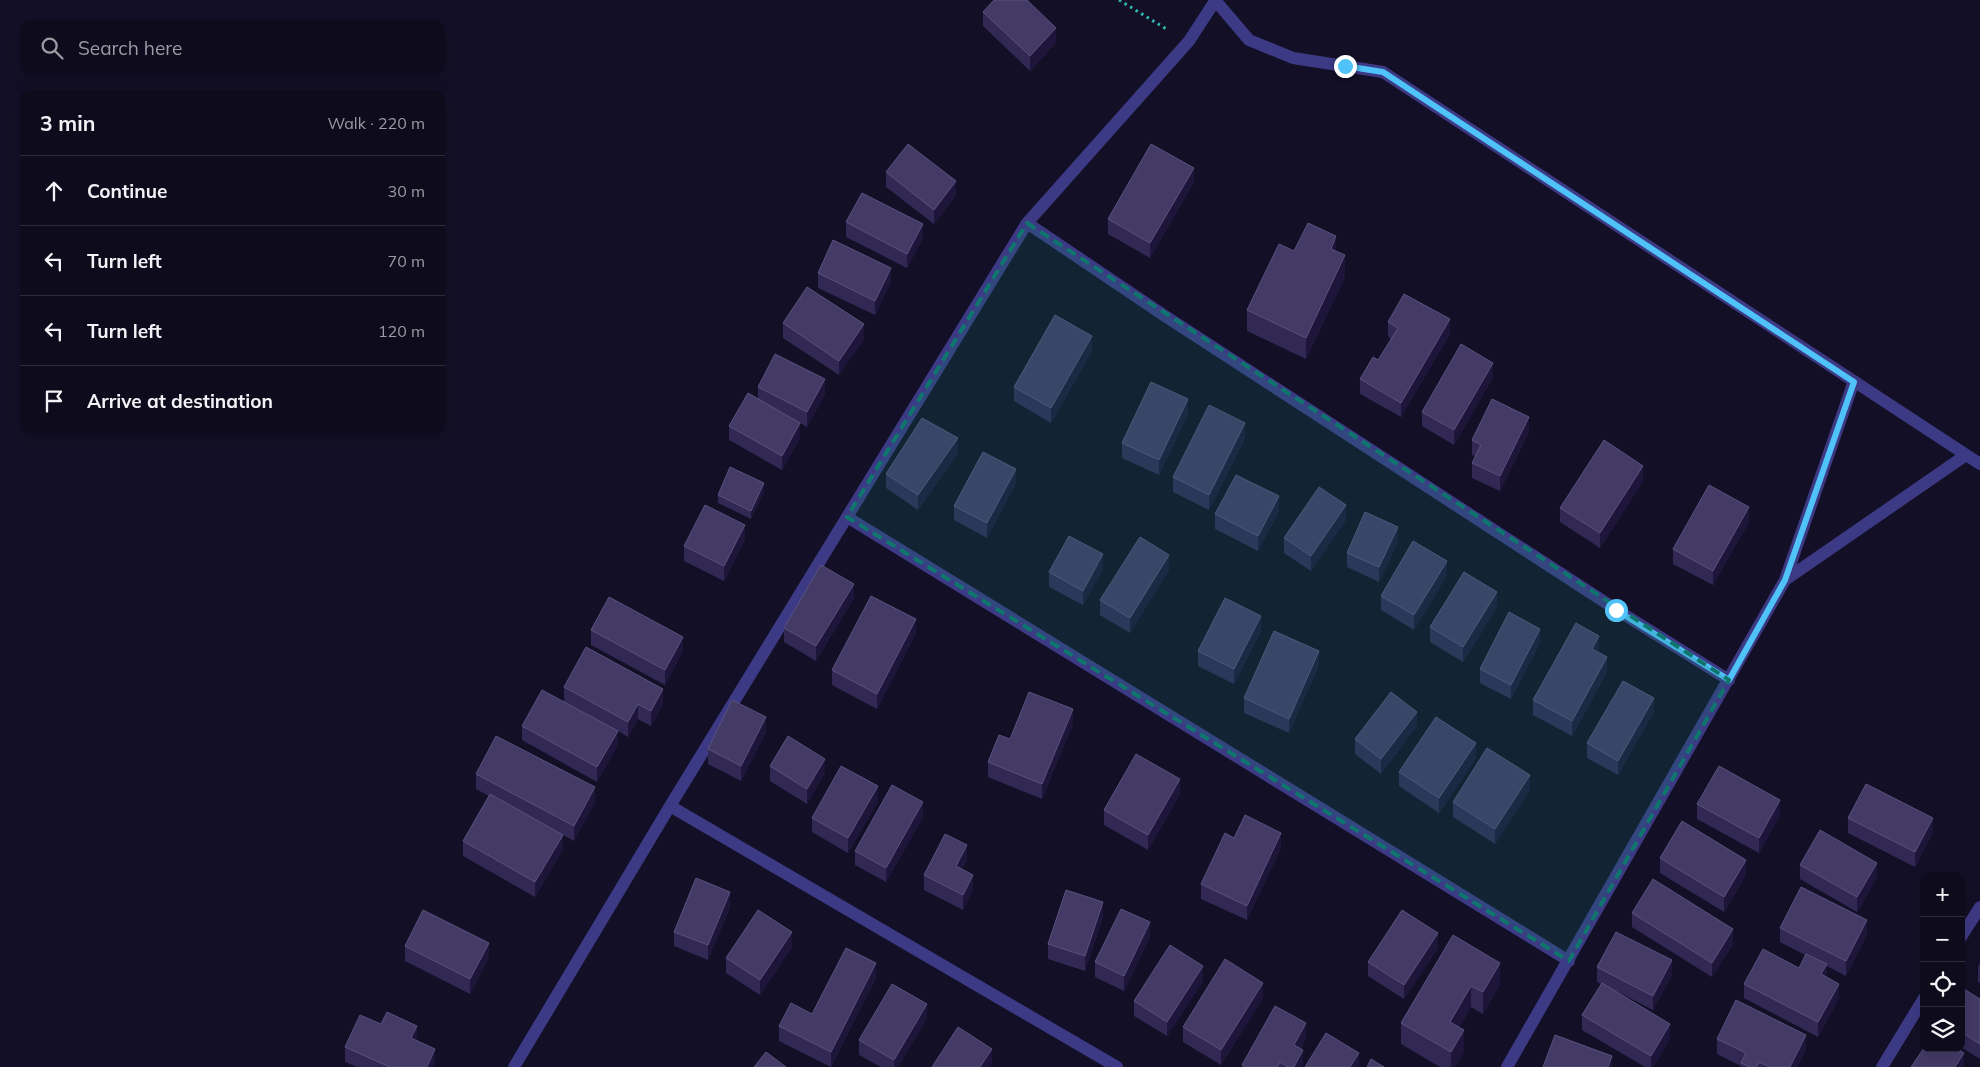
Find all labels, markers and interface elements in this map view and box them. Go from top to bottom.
search box [20,20,445,75]
icon: search [38,34,66,62]
text: Search here [78,36,182,60]
route end [1334,55,1357,78]
text: 3 min [40,110,95,136]
text: Walk · 220 m [327,113,425,133]
icon: ahead [40,177,68,205]
text: Continue [87,179,167,203]
text: 30 m [388,181,425,201]
icon: left [40,247,68,275]
text: Turn left [87,249,162,273]
text: 70 m [388,251,425,271]
icon: left [40,317,68,345]
text: Turn left [87,319,162,343]
text: 120 m [378,321,425,341]
icon: arrive [40,387,68,415]
text: Arrive at destination [87,389,273,413]
route start [1605,599,1628,622]
map controls [1920,872,1965,1052]
button: + [1920,872,1965,917]
button: − [1920,917,1965,962]
button: locate [1920,962,1965,1007]
button: layers [1920,1007,1965,1052]

